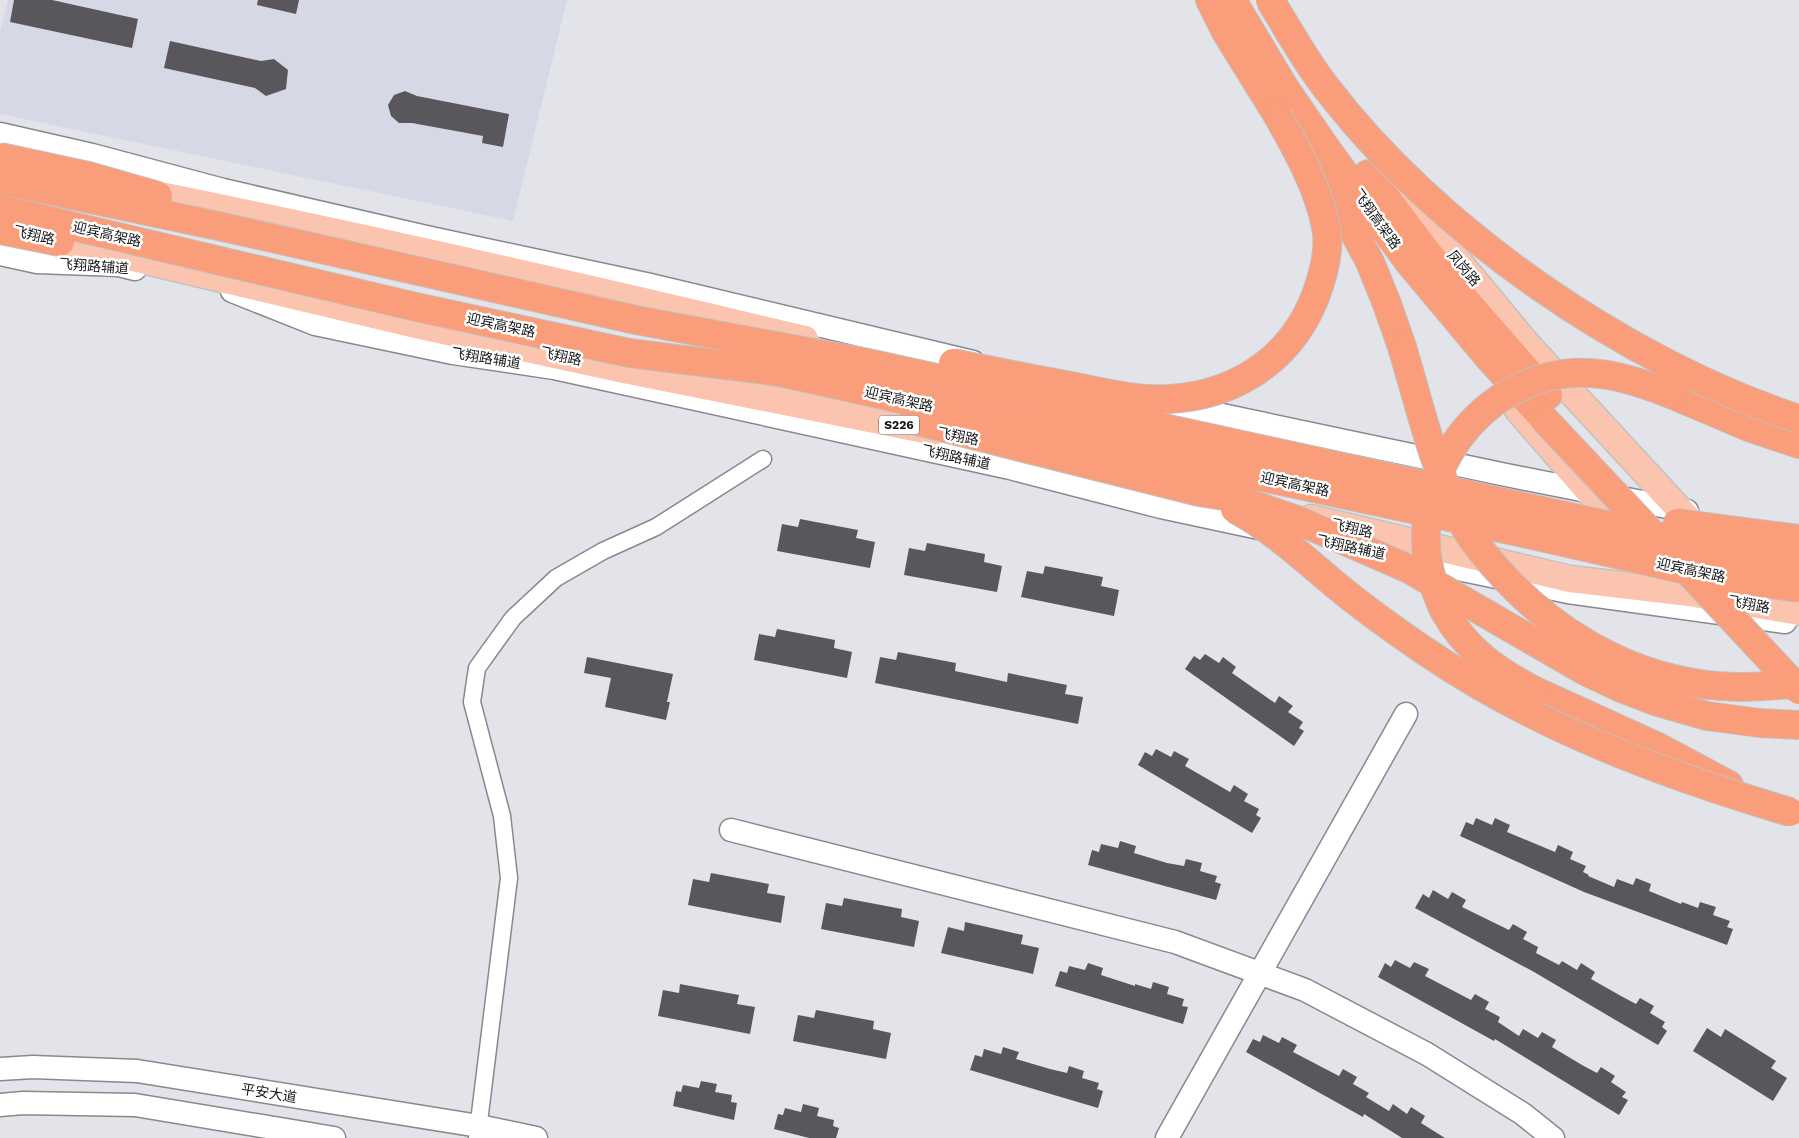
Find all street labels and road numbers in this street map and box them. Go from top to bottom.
street label: 飞翔高架路 [1350,186,1404,252]
street label: 迎宾高架路 [71,218,143,250]
street label: 飞翔路 [12,222,56,248]
street label: 凤岗路 [1444,247,1484,289]
street label: 飞翔路辅道 [59,256,129,276]
street label: 迎宾高架路 [465,310,537,340]
street label: 飞翔路 [539,344,583,368]
street label: 飞翔路辅道 [450,345,522,371]
street label: 迎宾高架路 [863,383,935,415]
road number: S226 [879,416,919,434]
street label: 飞翔路 [936,424,980,448]
street label: 飞翔路辅道 [920,442,992,472]
street label: 迎宾高架路 [1259,469,1331,499]
street label: 飞翔路 [1330,515,1374,541]
street label: 飞翔路辅道 [1315,532,1387,562]
street label: 迎宾高架路 [1655,555,1727,585]
street label: 飞翔路 [1727,592,1771,616]
street label: 平安大道 [240,1081,298,1105]

